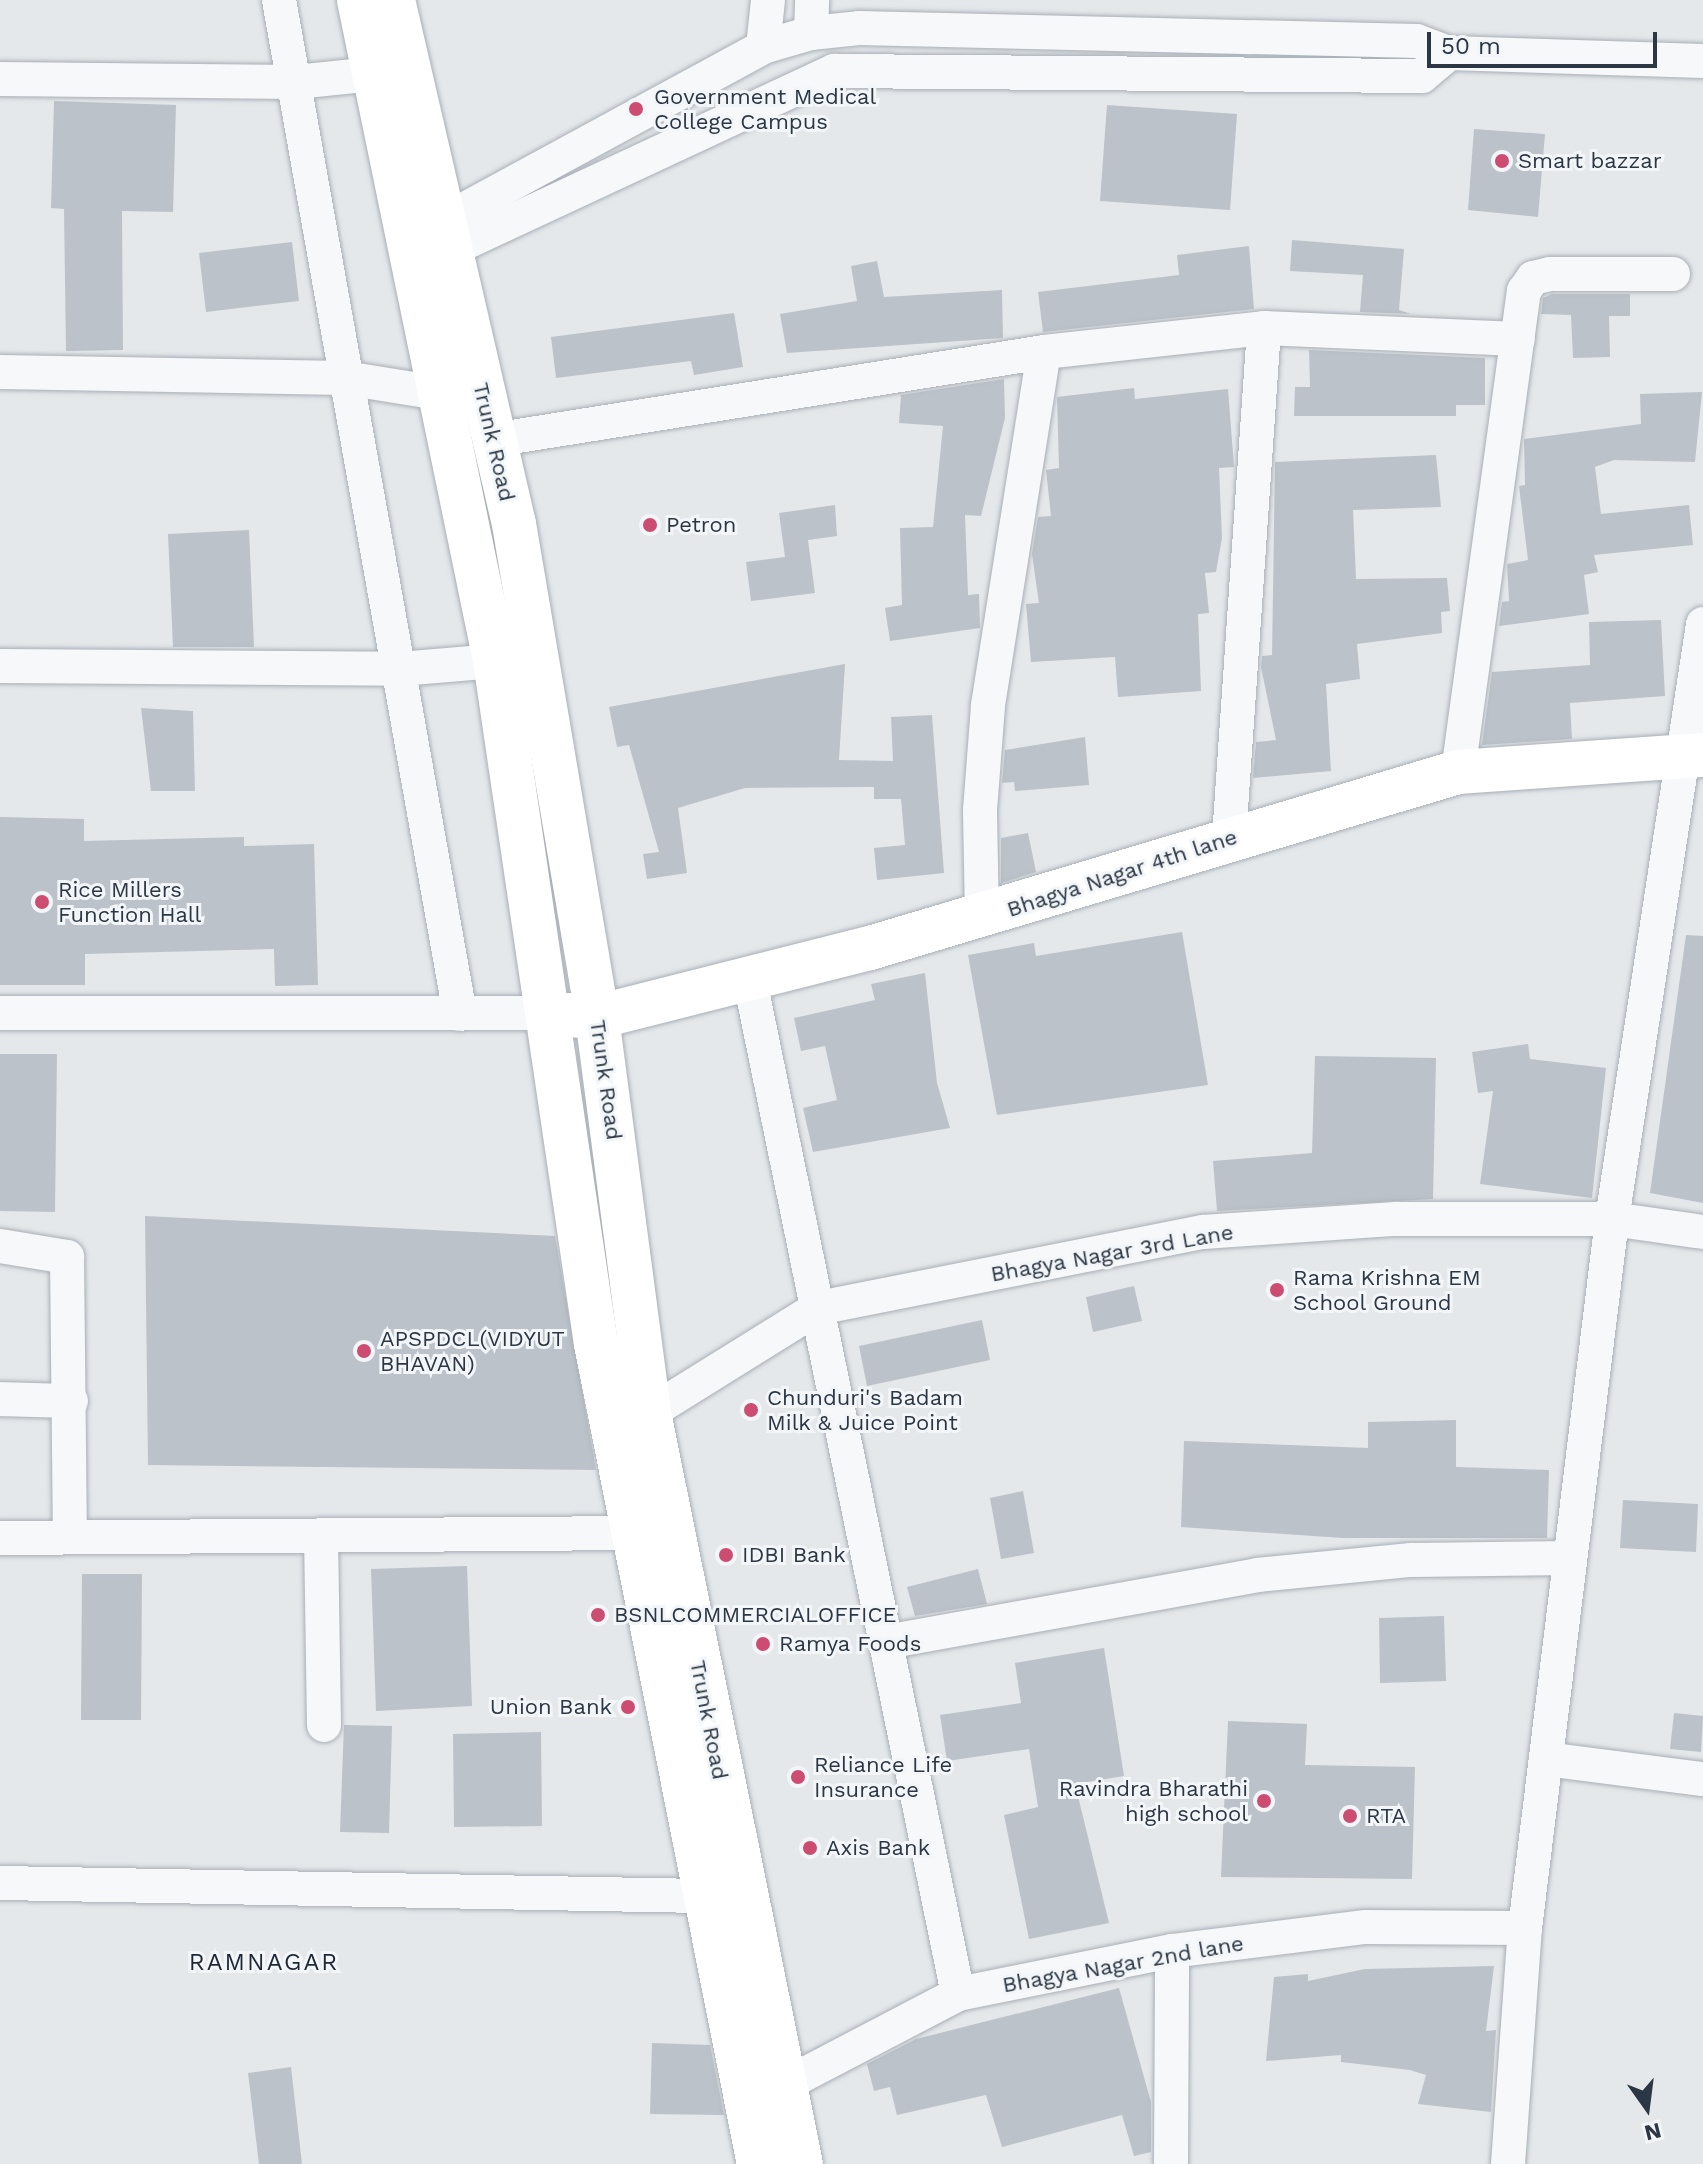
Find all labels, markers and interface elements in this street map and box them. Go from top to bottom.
scale bar [1431,16,1661,66]
text: 50 m [1441,32,1501,60]
place label: Government Medical College Campus [654,83,876,134]
marker: Government Medical College Campus [625,98,647,120]
place label: Smart bazzar [1518,148,1662,174]
marker: Smart bazzar [1493,152,1511,170]
street label: Trunk Road [467,380,521,504]
place label: Petron [666,512,736,538]
marker: Petron [641,516,659,534]
street label: Bhagya Nagar 4th lane [1003,823,1241,923]
place label: Rice Millers Function Hall [58,876,201,928]
marker: Rice Millers Function Hall [33,893,51,911]
street label: Trunk Road [584,1018,628,1142]
street label: Bhagya Nagar 3rd Lane [988,1219,1236,1287]
place label: Rama Krishna EM School Ground [1293,1264,1482,1316]
marker: Rama Krishna EM School Ground [1268,1281,1286,1299]
place label: APSPDCL(VIDYUT BHAVAN) [380,1325,565,1376]
marker: APSPDCL(VIDYUT BHAVAN) [355,1342,373,1360]
place label: Chunduri's Badam Milk & Juice Point [767,1384,963,1436]
marker: Chunduri's Badam Milk & Juice Point [742,1401,760,1419]
place label: IDBI Bank [742,1542,846,1568]
marker: IDBI Bank [717,1546,735,1564]
place label: BSNLCOMMERCIALOFFICE [614,1602,897,1628]
marker: BSNLCOMMERCIALOFFICE [589,1606,607,1624]
place label: Ramya Foods [779,1631,922,1657]
marker: Ramya Foods [754,1635,772,1653]
street label: Trunk Road [684,1658,734,1782]
place label: Union Bank [490,1694,612,1720]
marker: Union Bank [619,1698,637,1716]
place label: Reliance Life Insurance [814,1751,952,1802]
marker: Reliance Life Insurance [789,1768,807,1786]
place label: Ravindra Bharathi high school [1058,1775,1248,1826]
marker: Ravindra Bharathi high school [1255,1792,1273,1810]
place label: RTA [1366,1803,1406,1829]
marker: RTA [1341,1807,1359,1825]
place label: Axis Bank [826,1835,930,1861]
marker: Axis Bank [801,1839,819,1857]
street label: Bhagya Nagar 2nd lane [1000,1930,1246,1998]
district label: RAMNAGAR [189,1949,339,1977]
north arrow [1607,2068,1687,2148]
text: N [1642,2118,1664,2146]

